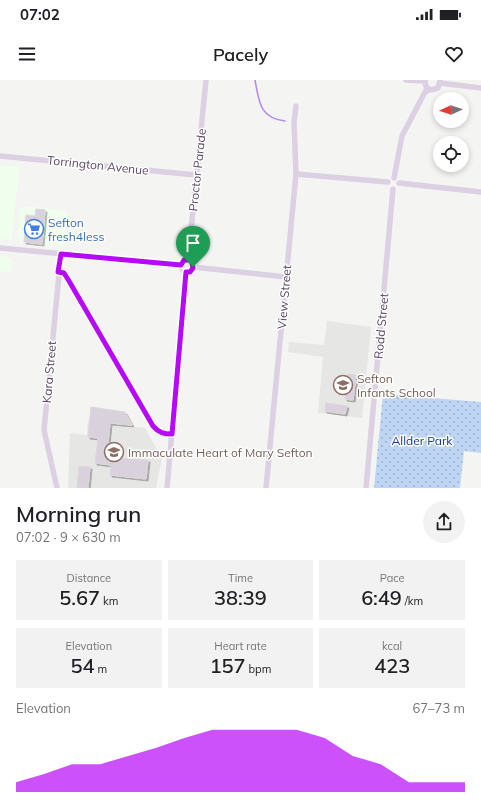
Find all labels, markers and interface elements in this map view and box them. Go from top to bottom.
text: 07:02 [20,5,60,24]
icon: menu [16,43,38,65]
text: Pacely [213,43,268,66]
icon: heart [443,43,465,65]
north arrow [433,92,469,128]
map controls [433,92,469,172]
street label: Proctor Parade [185,128,209,212]
button: locate [433,136,469,172]
street label: Torrington Avenue [47,152,149,178]
place label: Sefton fresh4less [48,215,104,244]
supermarket icon: Sefton fresh4less [23,218,45,240]
pin [176,226,210,267]
icon: arrive [182,232,204,254]
street label: View Street [274,264,294,330]
street label: Rodd Street [371,293,391,359]
street label: Kara Street [39,340,59,404]
place label: Sefton Infants School [357,371,436,400]
school or university icon: Sefton Infants School [332,374,354,396]
park label: Allder Park [391,433,453,448]
school or university icon: Immaculate Heart of Mary Sefton [103,441,125,463]
place label: Immaculate Heart of Mary Sefton [128,445,313,460]
text: Morning run [16,500,141,528]
button: share [423,501,465,543]
text: 07:02 · 9 × 630 m [16,529,121,545]
text: Distance [67,571,111,585]
text: Time [228,571,253,585]
text: Pace [380,571,405,585]
text: 5.67 [59,585,100,610]
text: 38:39 [214,585,267,610]
text: 6:49 [361,585,402,610]
text: km [100,594,118,608]
text: /km [402,594,423,608]
text: Elevation [66,639,112,653]
text: Heart rate [214,639,267,653]
text: kcal [382,639,402,653]
text: 54 [71,653,95,678]
text: 157 [210,653,246,678]
text: 423 [374,653,410,678]
text: m [95,662,107,676]
text: bpm [246,662,271,676]
text: Elevation [16,700,71,716]
text: 67–73 m [412,700,465,716]

